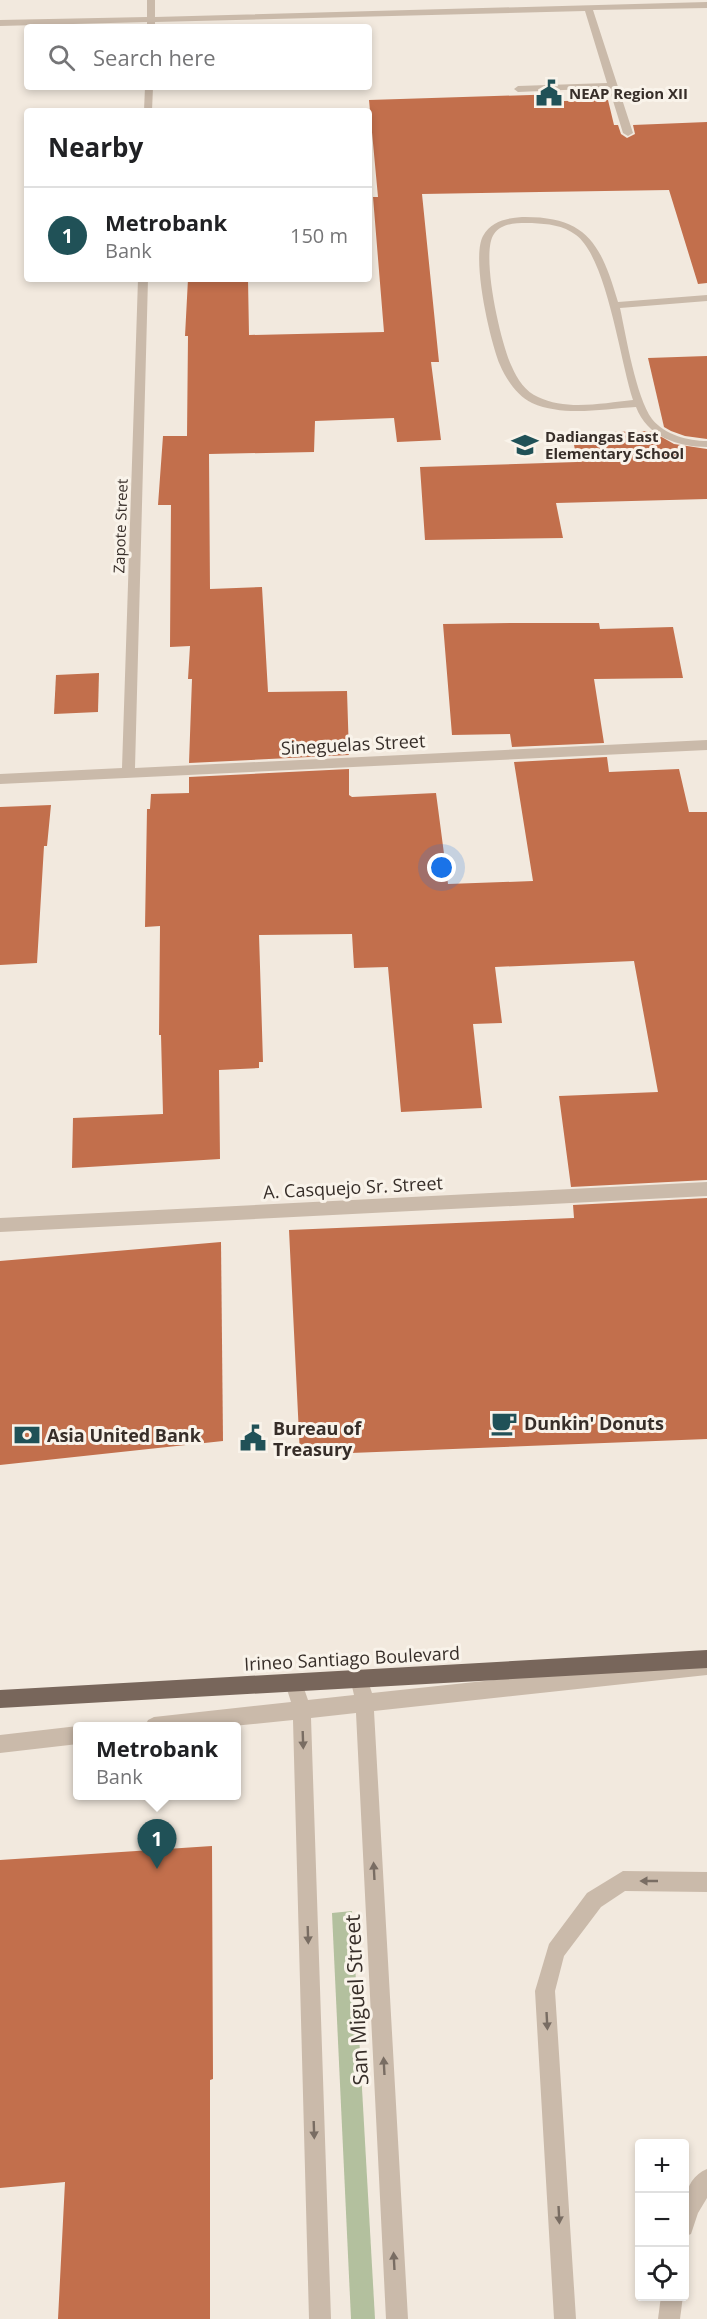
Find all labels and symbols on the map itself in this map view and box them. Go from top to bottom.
public building icon: NEAP Region XII [534,78,564,108]
place label: NEAP Region XII [569,83,688,103]
place label: Dadiangas East Elementary School [545,426,684,463]
school or university icon: Dadiangas East Elementary School [510,430,540,460]
street label: Zapote Street [108,478,132,574]
street label: Sineguelas Street [280,728,426,760]
your location [427,853,456,882]
street label: A. Casquejo Sr. Street [263,1170,443,1204]
cafe icon: Dunkin' Donuts [489,1408,519,1438]
place label: Dunkin' Donuts [524,1411,664,1435]
place label: Bureau of Treasury [273,1416,362,1461]
bank icon: Asia United Bank [12,1420,42,1450]
place label: Asia United Bank [47,1423,202,1447]
public building icon: Bureau of Treasury [238,1423,268,1453]
street label: Irineo Santiago Boulevard [243,1640,461,1676]
one-way arrow [298,1731,308,1750]
pin: 1 [138,1820,176,1869]
one-way arrow [369,1862,378,1881]
one-way arrow [639,1876,658,1886]
street label: San Miguel Street [338,1914,374,2086]
one-way arrow [304,1926,313,1945]
one-way arrow [543,2011,552,2030]
one-way arrow [379,2056,388,2075]
one-way arrow [310,2120,319,2139]
one-way arrow [554,2206,564,2225]
one-way arrow [389,2251,399,2270]

